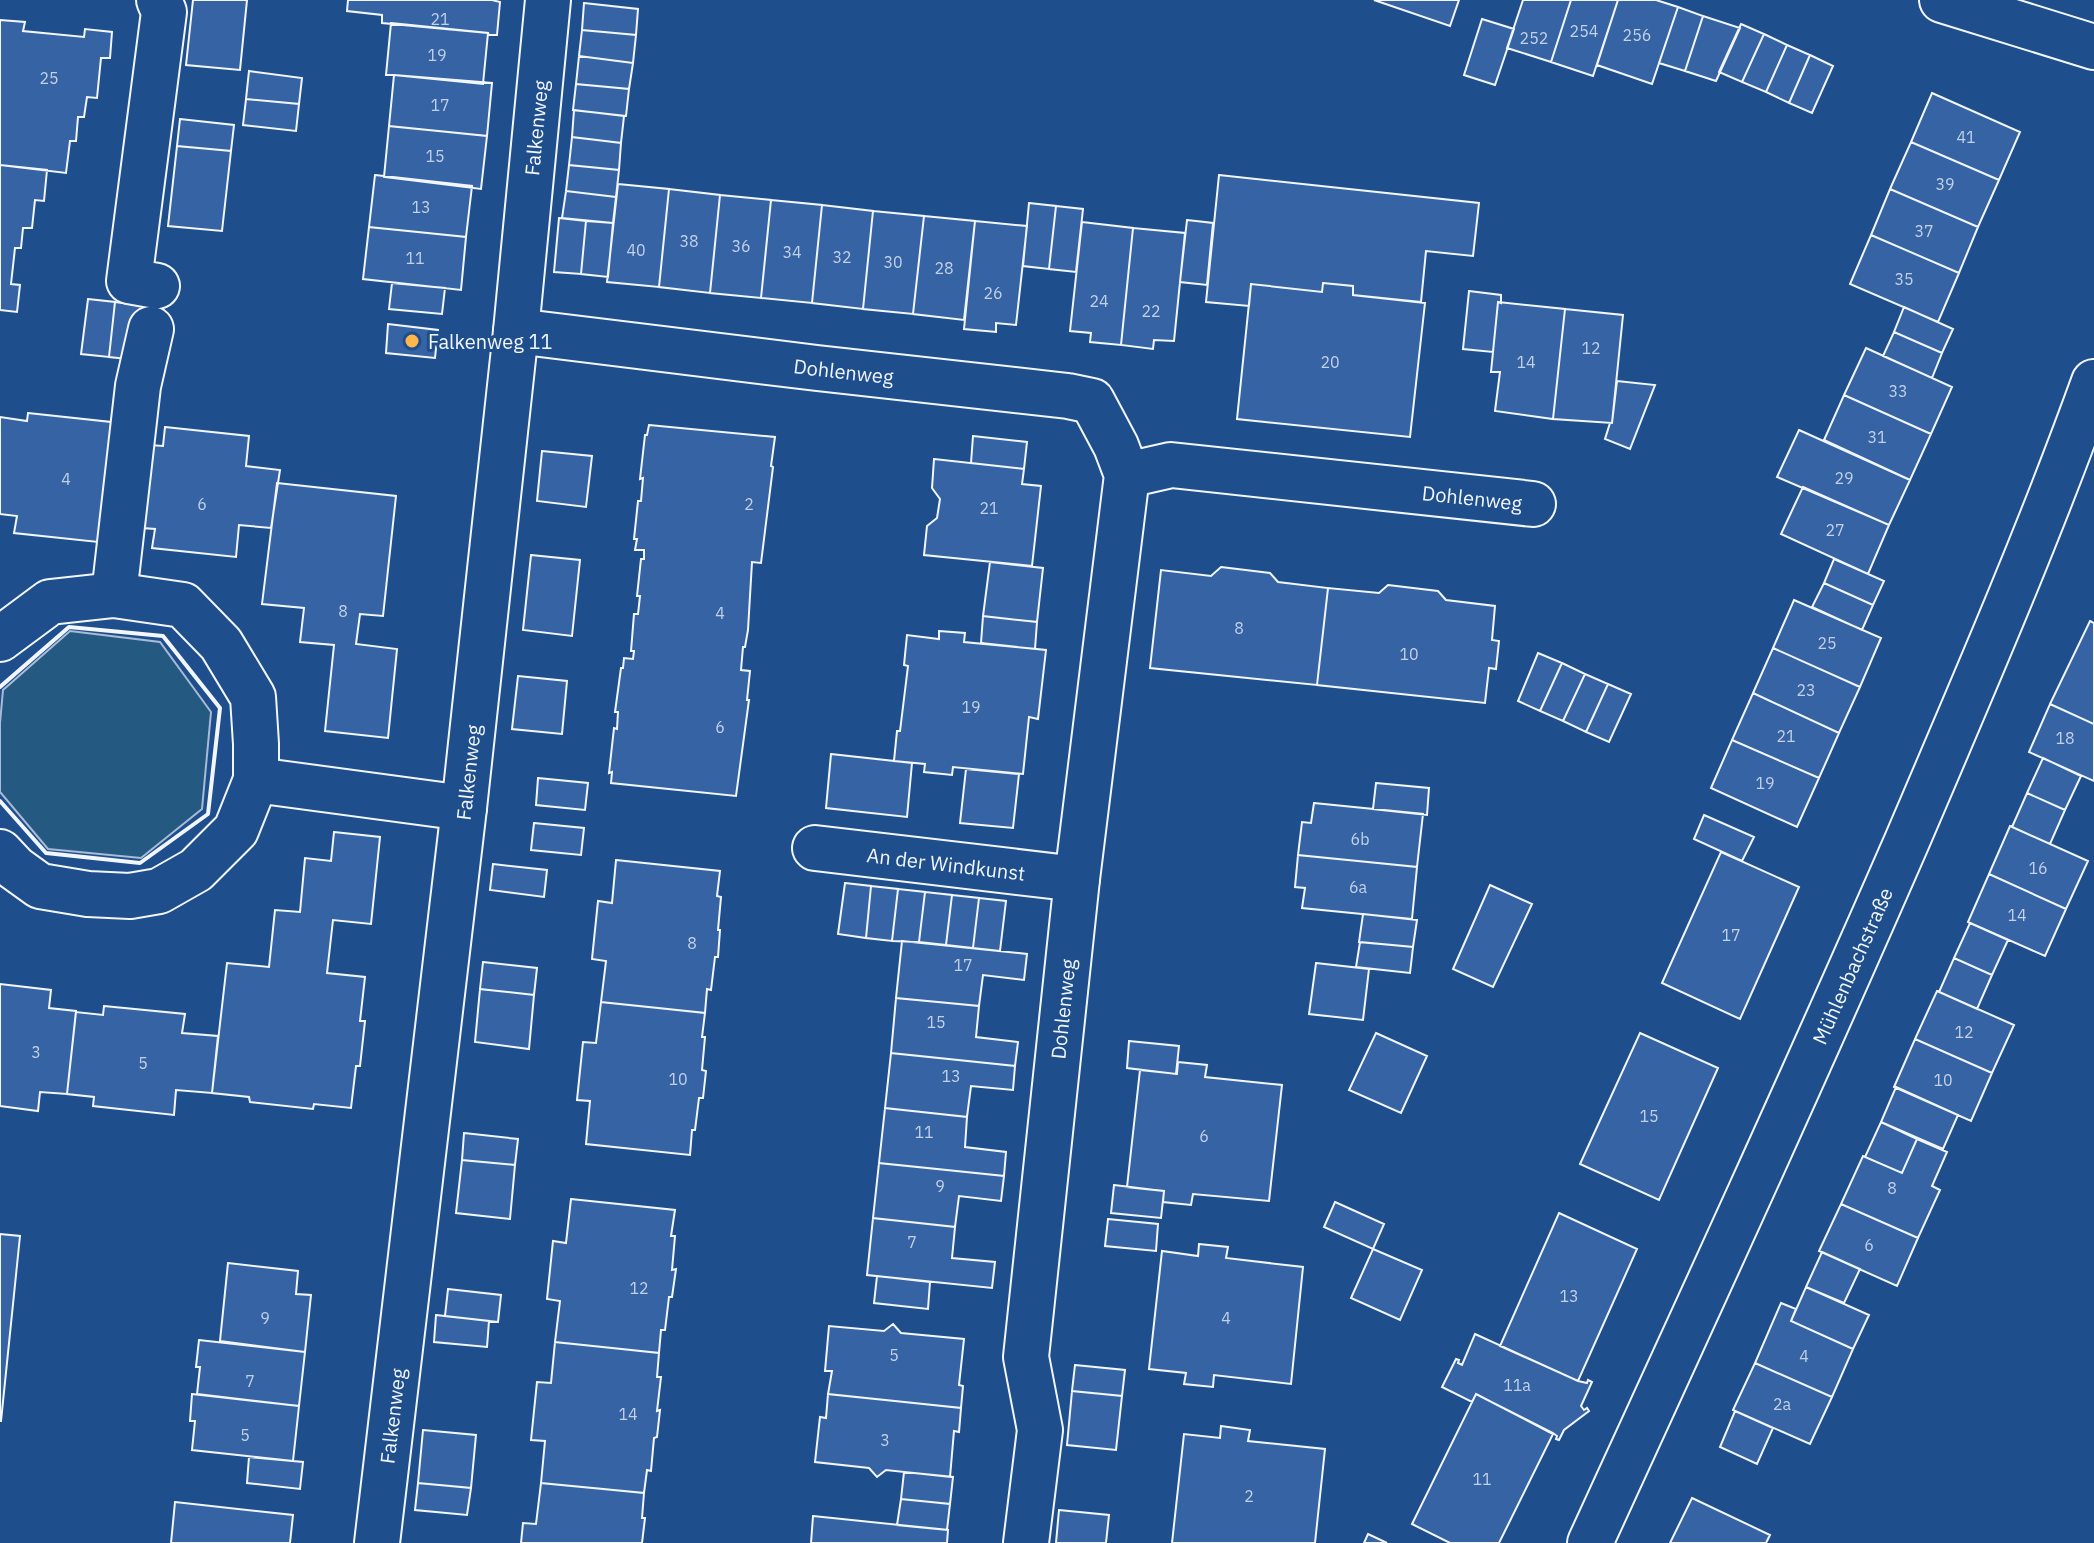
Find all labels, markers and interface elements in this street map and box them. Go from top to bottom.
house number: 21 [430,9,450,29]
house number: 254 [1570,21,1598,41]
house number: 256 [1623,25,1651,45]
house number: 252 [1520,28,1548,48]
house number: 19 [427,45,447,65]
house number: 25 [39,68,59,88]
street label: Falkenweg [518,78,554,177]
house number: 17 [430,95,450,115]
house number: 41 [1956,127,1976,147]
house number: 15 [425,146,445,166]
house number: 39 [1935,174,1955,194]
house number: 13 [411,197,431,217]
house number: 37 [1914,221,1934,241]
house number: 38 [679,231,699,251]
house number: 36 [731,236,751,256]
house number: 40 [626,240,646,260]
house number: 34 [782,242,802,262]
house number: 32 [832,247,852,267]
house number: 11 [405,248,425,268]
house number: 30 [883,252,903,272]
house number: 28 [934,258,954,278]
house number: 35 [1894,269,1914,289]
house number: 26 [983,283,1003,303]
house number: 24 [1089,291,1109,311]
house number: 22 [1141,301,1161,321]
place label: Falkenweg 11 [428,328,552,355]
marker: Falkenweg 11 [403,332,421,350]
house number: 12 [1581,338,1601,358]
street label: Dohlenweg [792,352,895,390]
house number: 20 [1320,352,1340,372]
house number: 14 [1516,352,1536,372]
house number: 33 [1888,381,1908,401]
house number: 31 [1867,427,1887,447]
house number: 29 [1834,468,1854,488]
house number: 4 [61,469,71,489]
street label: Dohlenweg [1421,479,1524,516]
house number: 6 [197,494,207,514]
house number: 2 [744,494,754,514]
house number: 21 [979,498,999,518]
house number: 27 [1825,520,1845,540]
house number: 8 [338,601,348,621]
house number: 4 [715,603,725,623]
house number: 8 [1234,618,1244,638]
house number: 25 [1817,633,1837,653]
house number: 10 [1399,644,1419,664]
house number: 23 [1796,680,1816,700]
house number: 19 [961,697,981,717]
house number: 6 [715,717,725,737]
street label: Falkenweg [449,723,487,822]
house number: 21 [1776,726,1796,746]
house number: 18 [2055,728,2075,748]
house number: 19 [1755,773,1775,793]
house number: 6b [1351,829,1369,849]
street label: An der Windkunst [865,841,1027,886]
house number: 16 [2028,858,2048,878]
house number: 6a [1349,877,1368,897]
street label: Mühlenbachstraße [1805,883,1899,1048]
house number: 14 [2007,905,2027,925]
house number: 17 [1721,925,1741,945]
house number: 8 [687,933,697,953]
house number: 17 [953,955,973,975]
street label: Dohlenweg [1044,957,1082,1060]
house number: 15 [926,1012,946,1032]
house number: 12 [1954,1022,1974,1042]
house number: 3 [31,1042,41,1062]
house number: 5 [138,1053,148,1073]
house number: 13 [941,1066,961,1086]
house number: 10 [668,1069,688,1089]
house number: 10 [1933,1070,1953,1090]
house number: 15 [1639,1106,1659,1126]
house number: 11 [914,1122,934,1142]
house number: 6 [1199,1126,1209,1146]
house number: 9 [935,1176,945,1196]
house number: 8 [1887,1178,1897,1198]
house number: 7 [907,1232,917,1252]
house number: 6 [1864,1235,1874,1255]
house number: 12 [629,1278,649,1298]
house number: 13 [1559,1286,1579,1306]
house number: 9 [260,1308,270,1328]
house number: 4 [1221,1308,1231,1328]
house number: 5 [889,1345,899,1365]
house number: 4 [1799,1346,1809,1366]
street label: Falkenweg [373,1366,411,1465]
house number: 7 [245,1371,255,1391]
house number: 11a [1503,1375,1531,1395]
house number: 2a [1773,1394,1792,1414]
house number: 14 [618,1404,638,1424]
house number: 5 [240,1425,250,1445]
house number: 3 [880,1430,890,1450]
house number: 11 [1472,1469,1492,1489]
house number: 2 [1244,1486,1254,1506]

